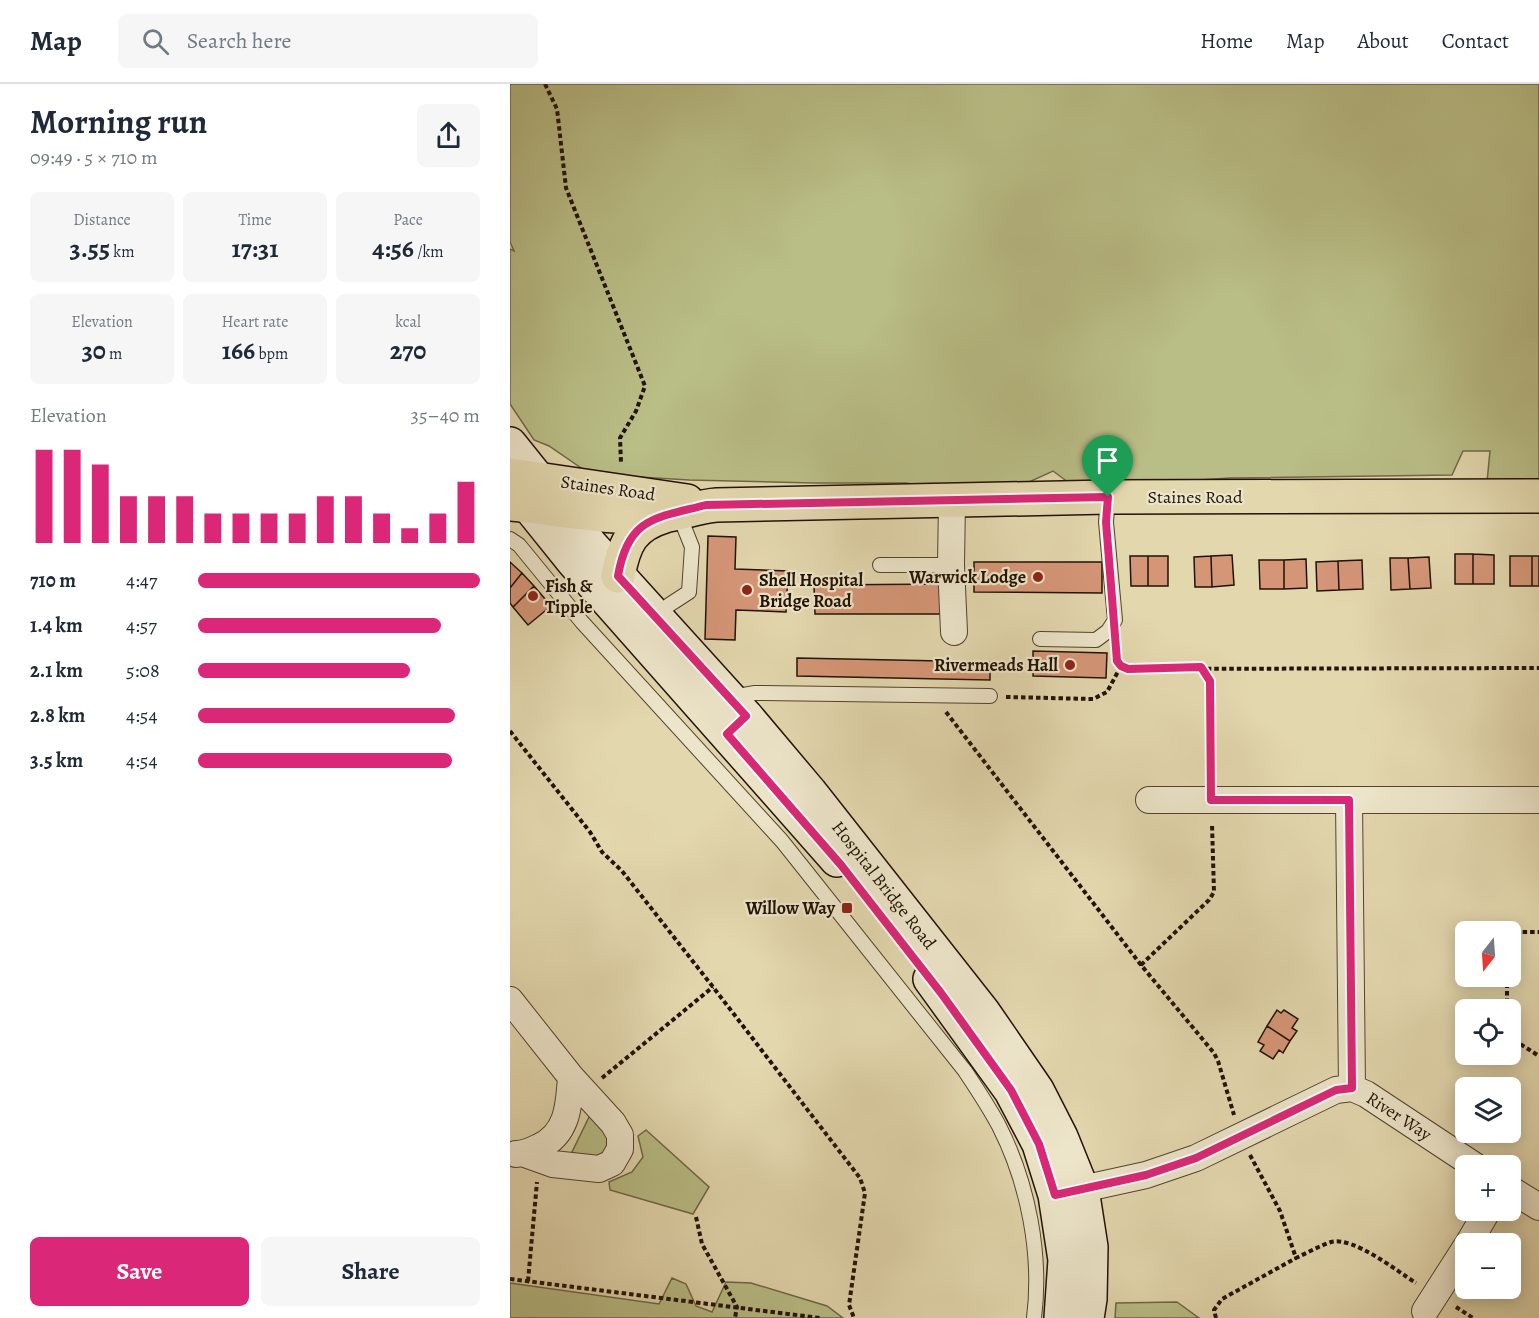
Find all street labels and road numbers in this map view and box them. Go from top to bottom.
street label: Staines Road [559,469,657,507]
street label: Staines Road [1147,485,1243,509]
street label: Hospital Bridge Road [826,816,942,954]
street label: River Way [1362,1086,1437,1147]

